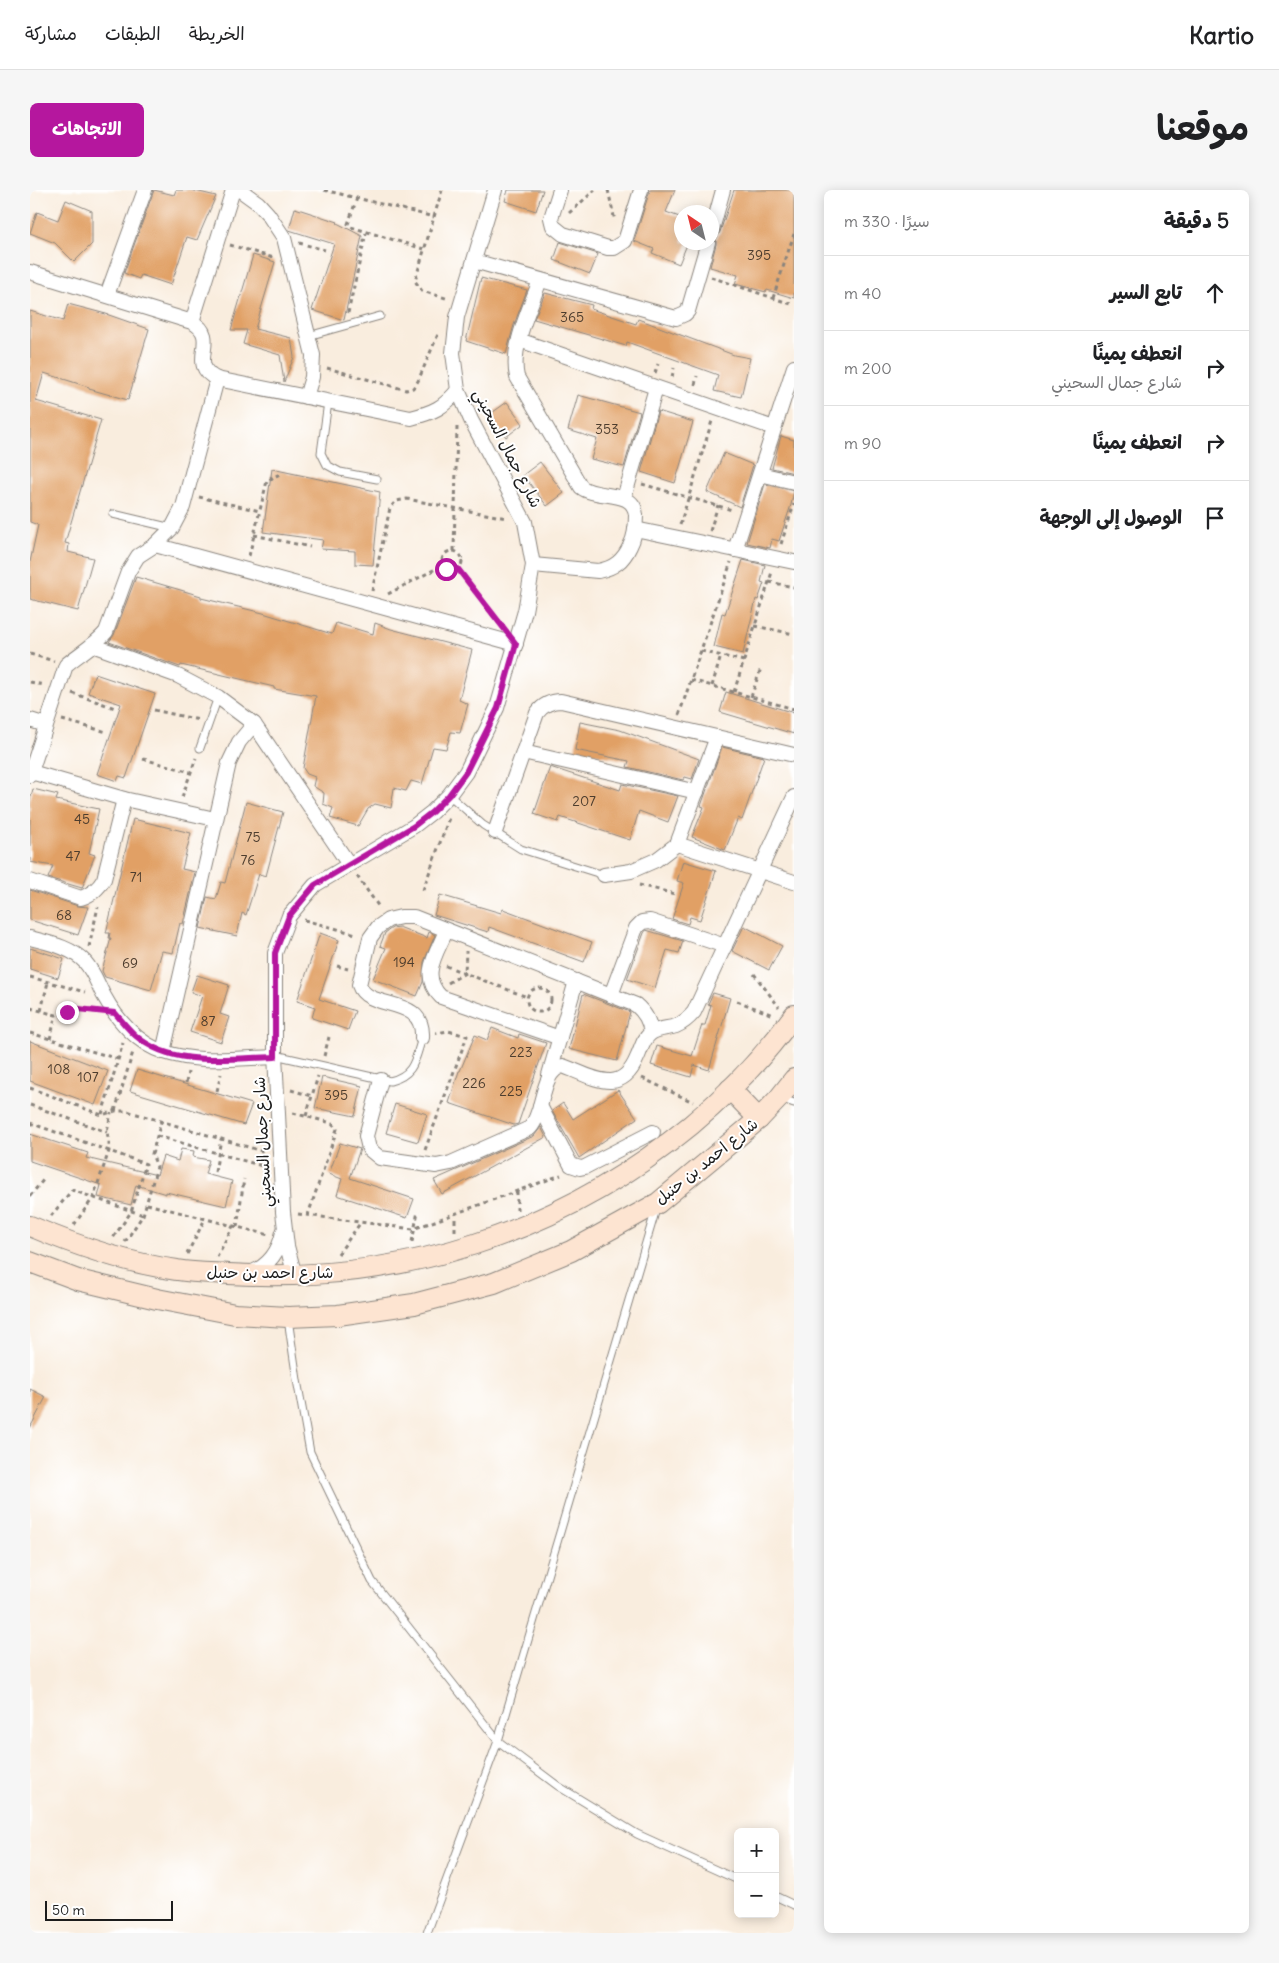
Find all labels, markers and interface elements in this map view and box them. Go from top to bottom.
text: Kartio [1189,20,1254,50]
text: مشاركة [25,22,77,45]
text: الطبقات [105,22,161,45]
text: الخريطة [189,22,245,45]
button: الاتجاهات [30,103,144,157]
text: موقعنا [1156,105,1249,149]
north arrow [674,205,719,250]
text: 5 دقيقة [1163,207,1229,234]
text: سيرًا · 330 m [844,211,930,231]
house number: 395 [747,246,771,264]
icon: ahead [1201,279,1229,307]
text: تابع السير [1110,280,1182,304]
text: 40 m [844,283,882,303]
house number: 365 [560,308,584,326]
text: انعطف يمينًا [1093,341,1182,365]
icon: right [1201,354,1229,382]
text: 200 m [844,358,892,378]
text: شارع جمال السحيني [1051,372,1182,392]
street label: شارع جمال السحيني [465,385,547,513]
house number: 353 [595,420,619,438]
icon: right [1201,429,1229,457]
text: انعطف يمينًا [1093,430,1182,454]
text: 90 m [844,433,882,453]
icon: arrive [1201,504,1229,532]
text: الوصول إلى الوجهة [1039,505,1182,529]
route start [435,558,458,581]
house number: 207 [572,792,596,810]
house number: 45 [74,810,90,828]
house number: 75 [246,828,260,846]
house number: 47 [66,847,81,865]
house number: 76 [241,851,255,869]
house number: 71 [130,868,142,886]
house number: 68 [56,906,72,924]
house number: 194 [393,953,415,971]
house number: 69 [122,954,138,972]
route end [56,1001,79,1024]
house number: 87 [201,1012,216,1030]
house number: 223 [509,1043,533,1061]
house number: 108 [48,1060,70,1078]
house number: 107 [77,1068,99,1086]
house number: 226 [462,1074,486,1092]
street label: شارع جمال السحيني [249,1076,280,1208]
house number: 225 [499,1082,523,1100]
house number: 395 [324,1086,348,1104]
street label: شارع احمد بن حنبل [650,1113,763,1210]
street label: شارع احمد بن حنبل [207,1262,333,1284]
map controls [734,1828,779,1918]
button: + [734,1828,779,1873]
button: − [734,1873,779,1918]
scale bar [45,1898,172,1921]
text: 50 m [52,1901,85,1919]

